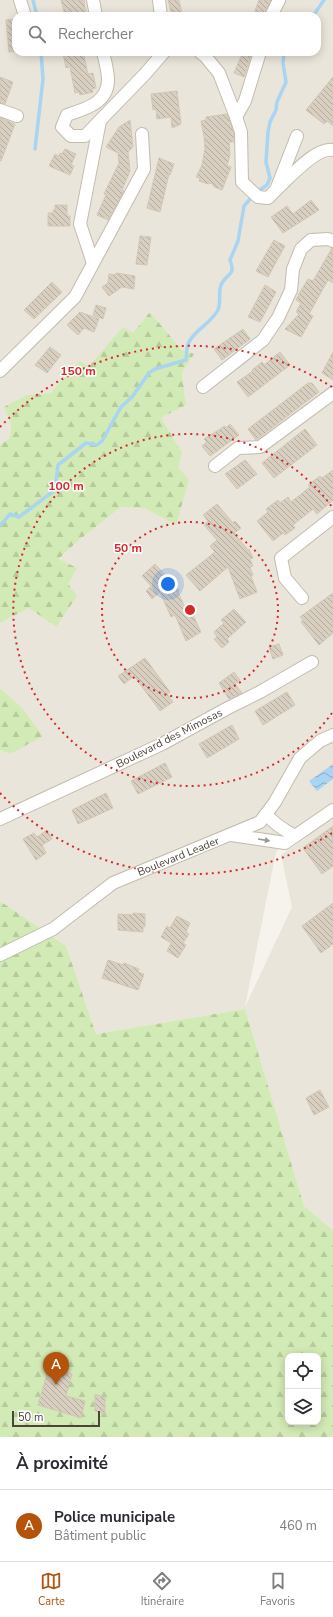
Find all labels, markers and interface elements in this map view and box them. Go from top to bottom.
search box [12,12,321,56]
icon: search [26,23,48,45]
text: Rechercher [58,24,133,44]
text: 150 m [60,363,96,379]
text: 100 m [48,478,84,494]
text: 50 m [114,540,142,556]
your location [158,574,178,594]
centre of rings [183,603,197,617]
street label: Boulevard des Mimosas [113,705,225,772]
street label: Boulevard Leader [135,833,221,880]
one-way arrow [258,838,270,844]
pin: A [43,1352,69,1385]
map controls [285,1353,321,1425]
button: locate [285,1353,321,1389]
button: layers [285,1389,321,1425]
scale bar [12,1409,100,1428]
text: 50 m [18,1410,43,1425]
text: À proximité [16,1452,108,1475]
text: Police municipale [54,1507,175,1527]
text: A [24,1517,34,1535]
text: 460 m [279,1517,317,1535]
text: Bâtiment public [54,1527,146,1545]
tab: Carte [38,1570,65,1609]
tab: Itinéraire [141,1570,184,1609]
tab: Favoris [260,1570,295,1609]

